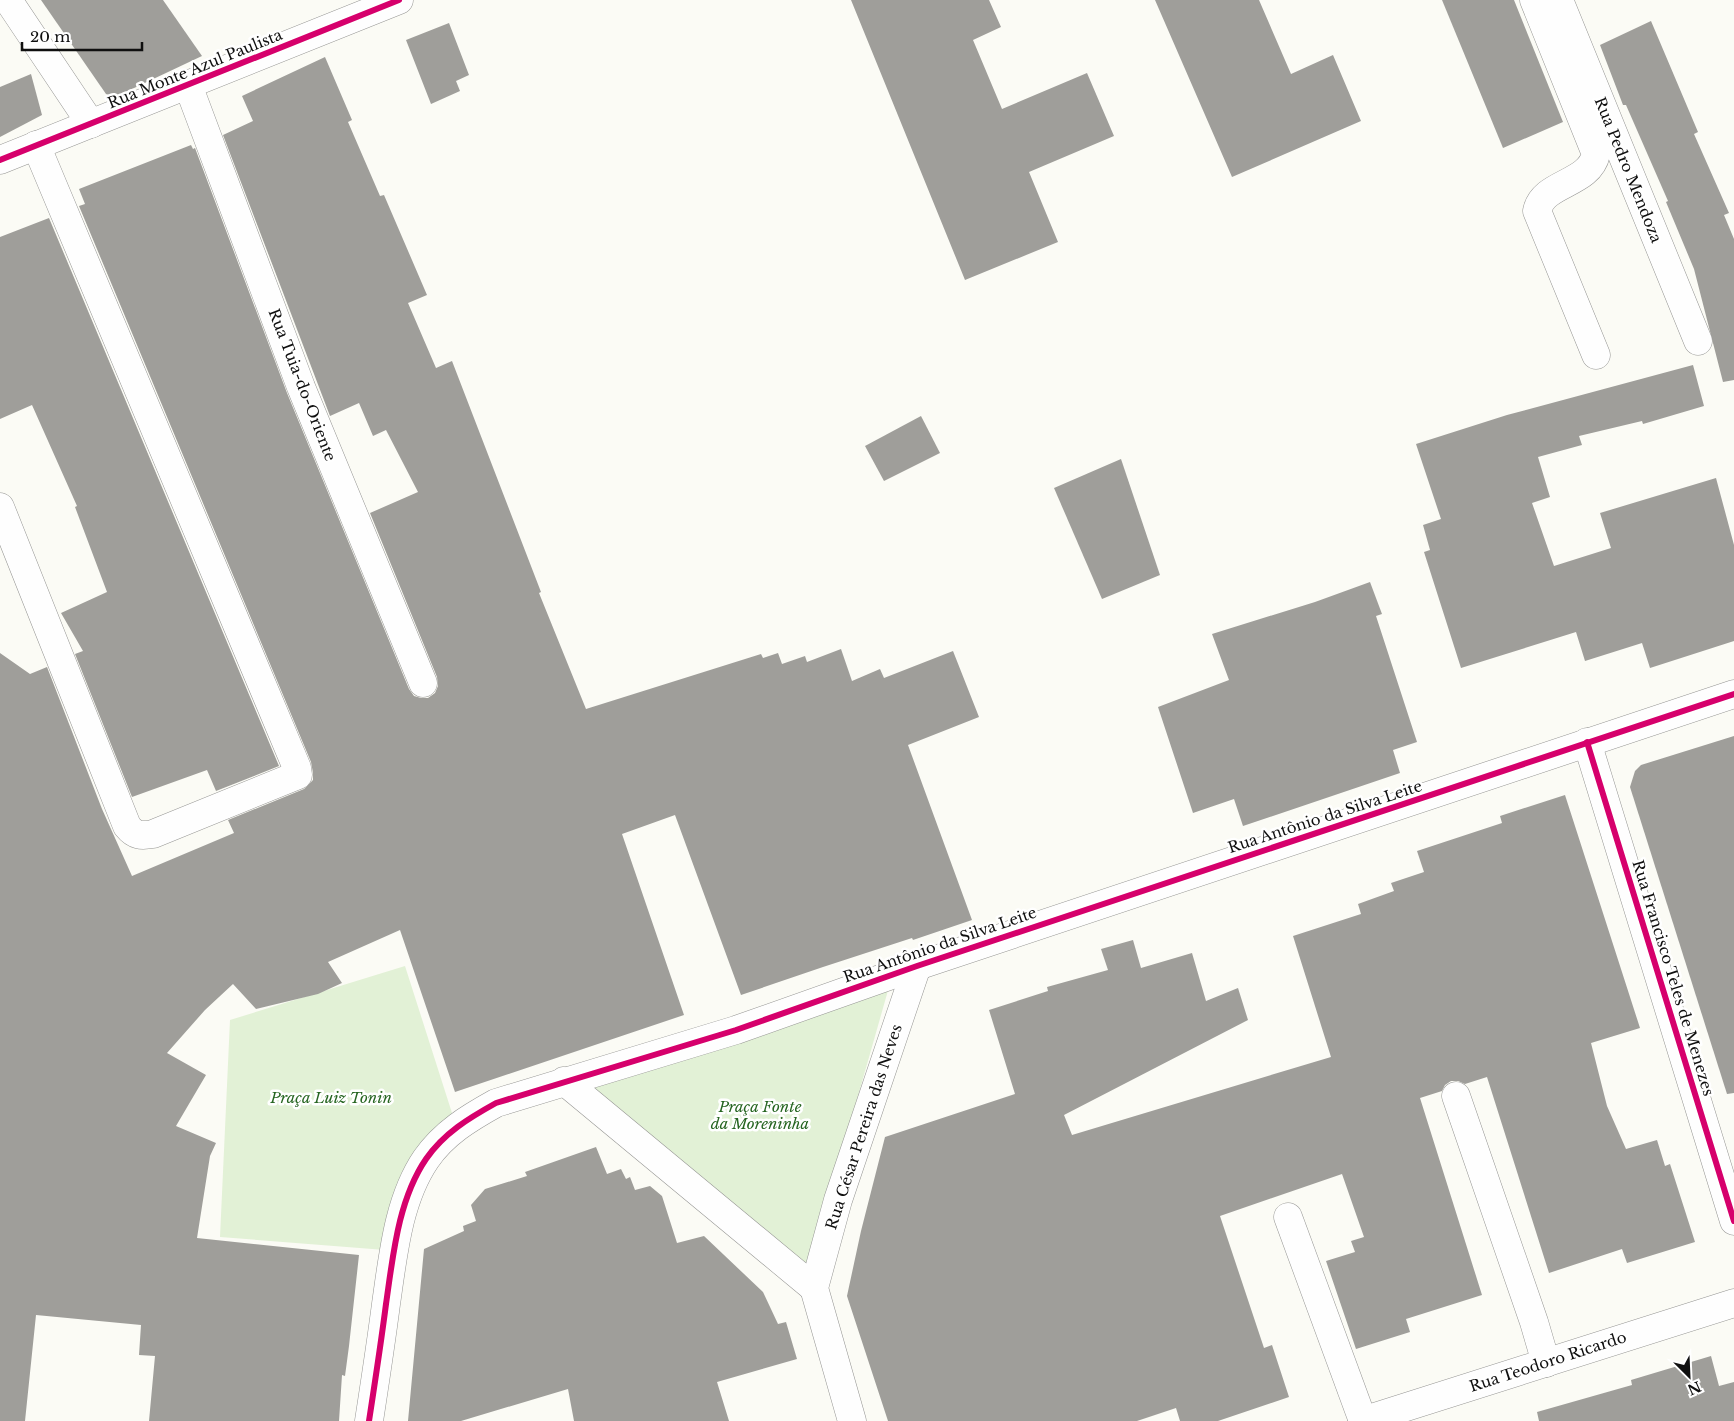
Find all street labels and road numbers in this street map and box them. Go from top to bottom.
street label: Rua Monte Azul Paulista [105,24,286,112]
street label: Rua Pedro Mendoza [1591,94,1667,246]
street label: Rua Tuia-do-Oriente [265,306,340,464]
street label: Rua Antônio da Silva Leite [1225,776,1424,857]
street label: Rua Francisco Teles de Menezes [1628,858,1719,1098]
street label: Rua Antônio da Silva Leite [841,902,1039,987]
street label: Rua César Pereira das Neves [821,1021,906,1232]
street label: Rua Teodoro Ricardo [1467,1327,1629,1396]

